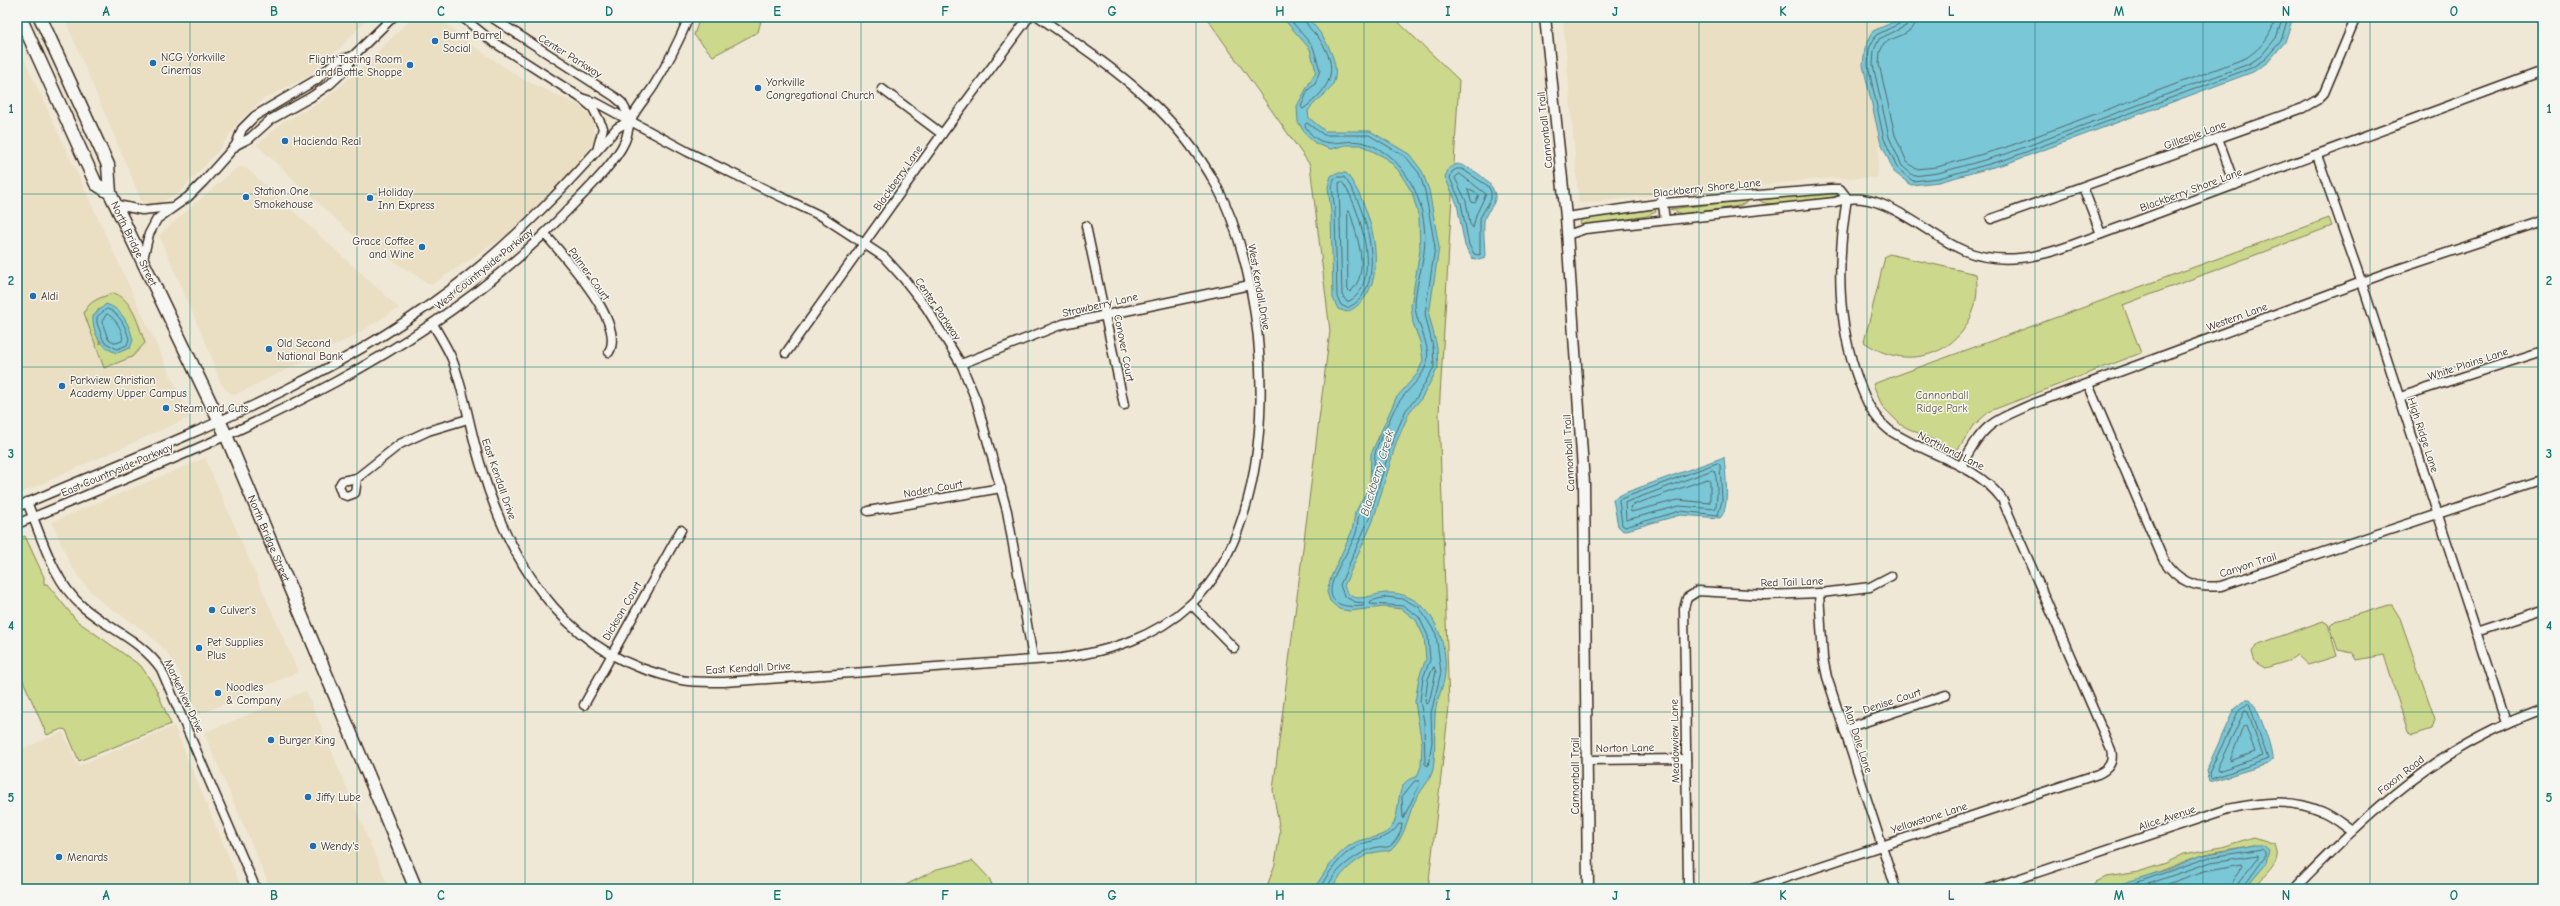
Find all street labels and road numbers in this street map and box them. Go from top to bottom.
street label: Center Parkway [536,31,604,81]
street label: Cannonball Trail [1535,91,1555,169]
street label: Gillespie Lane [2162,118,2228,152]
street label: Blackberry Lane [871,142,926,213]
street label: Blackberry Shore Lane [2138,165,2244,215]
street label: Blackberry Shore Lane [1653,176,1762,200]
street label: North Bridge Street [108,199,160,289]
street label: West Countryside Parkway [432,225,536,313]
street label: West Kendall Drive [1245,243,1273,332]
street label: Palmer Court [565,245,613,304]
street label: Center Parkway [912,275,964,343]
street label: Strawberry Lane [1061,290,1139,320]
street label: Western Lane [2205,300,2270,334]
street label: Conover Court [1111,313,1137,383]
street label: White Plains Lane [2426,345,2510,383]
street label: High Ridge Lane [2405,396,2441,475]
street label: Cannonball Trail [1560,414,1578,492]
street label: Northland Lane [1916,429,1987,474]
street label: East Kendall Drive [479,437,519,522]
street label: East Countryside Parkway [59,440,175,500]
street label: Naden Court [902,477,964,501]
street label: North Bridge Street [245,493,293,584]
street label: Canyon Trail [2218,550,2278,580]
street label: Red Tail Lane [1760,574,1824,590]
street label: Dickson Court [600,578,645,643]
street label: Marketview Drive [161,657,207,735]
street label: East Kendall Drive [705,659,791,677]
street label: Denise Court [1861,685,1924,717]
street label: Meadowview Lane [1668,698,1682,783]
street label: Alan Dale Lane [1841,703,1875,775]
street label: Cannonball Trail [1569,737,1582,815]
street label: Norton Lane [1596,741,1655,755]
street label: Faxon Road [2375,753,2427,797]
street label: Yellowstone Lane [1889,799,1969,836]
street label: Alice Avenue [2137,803,2198,833]

